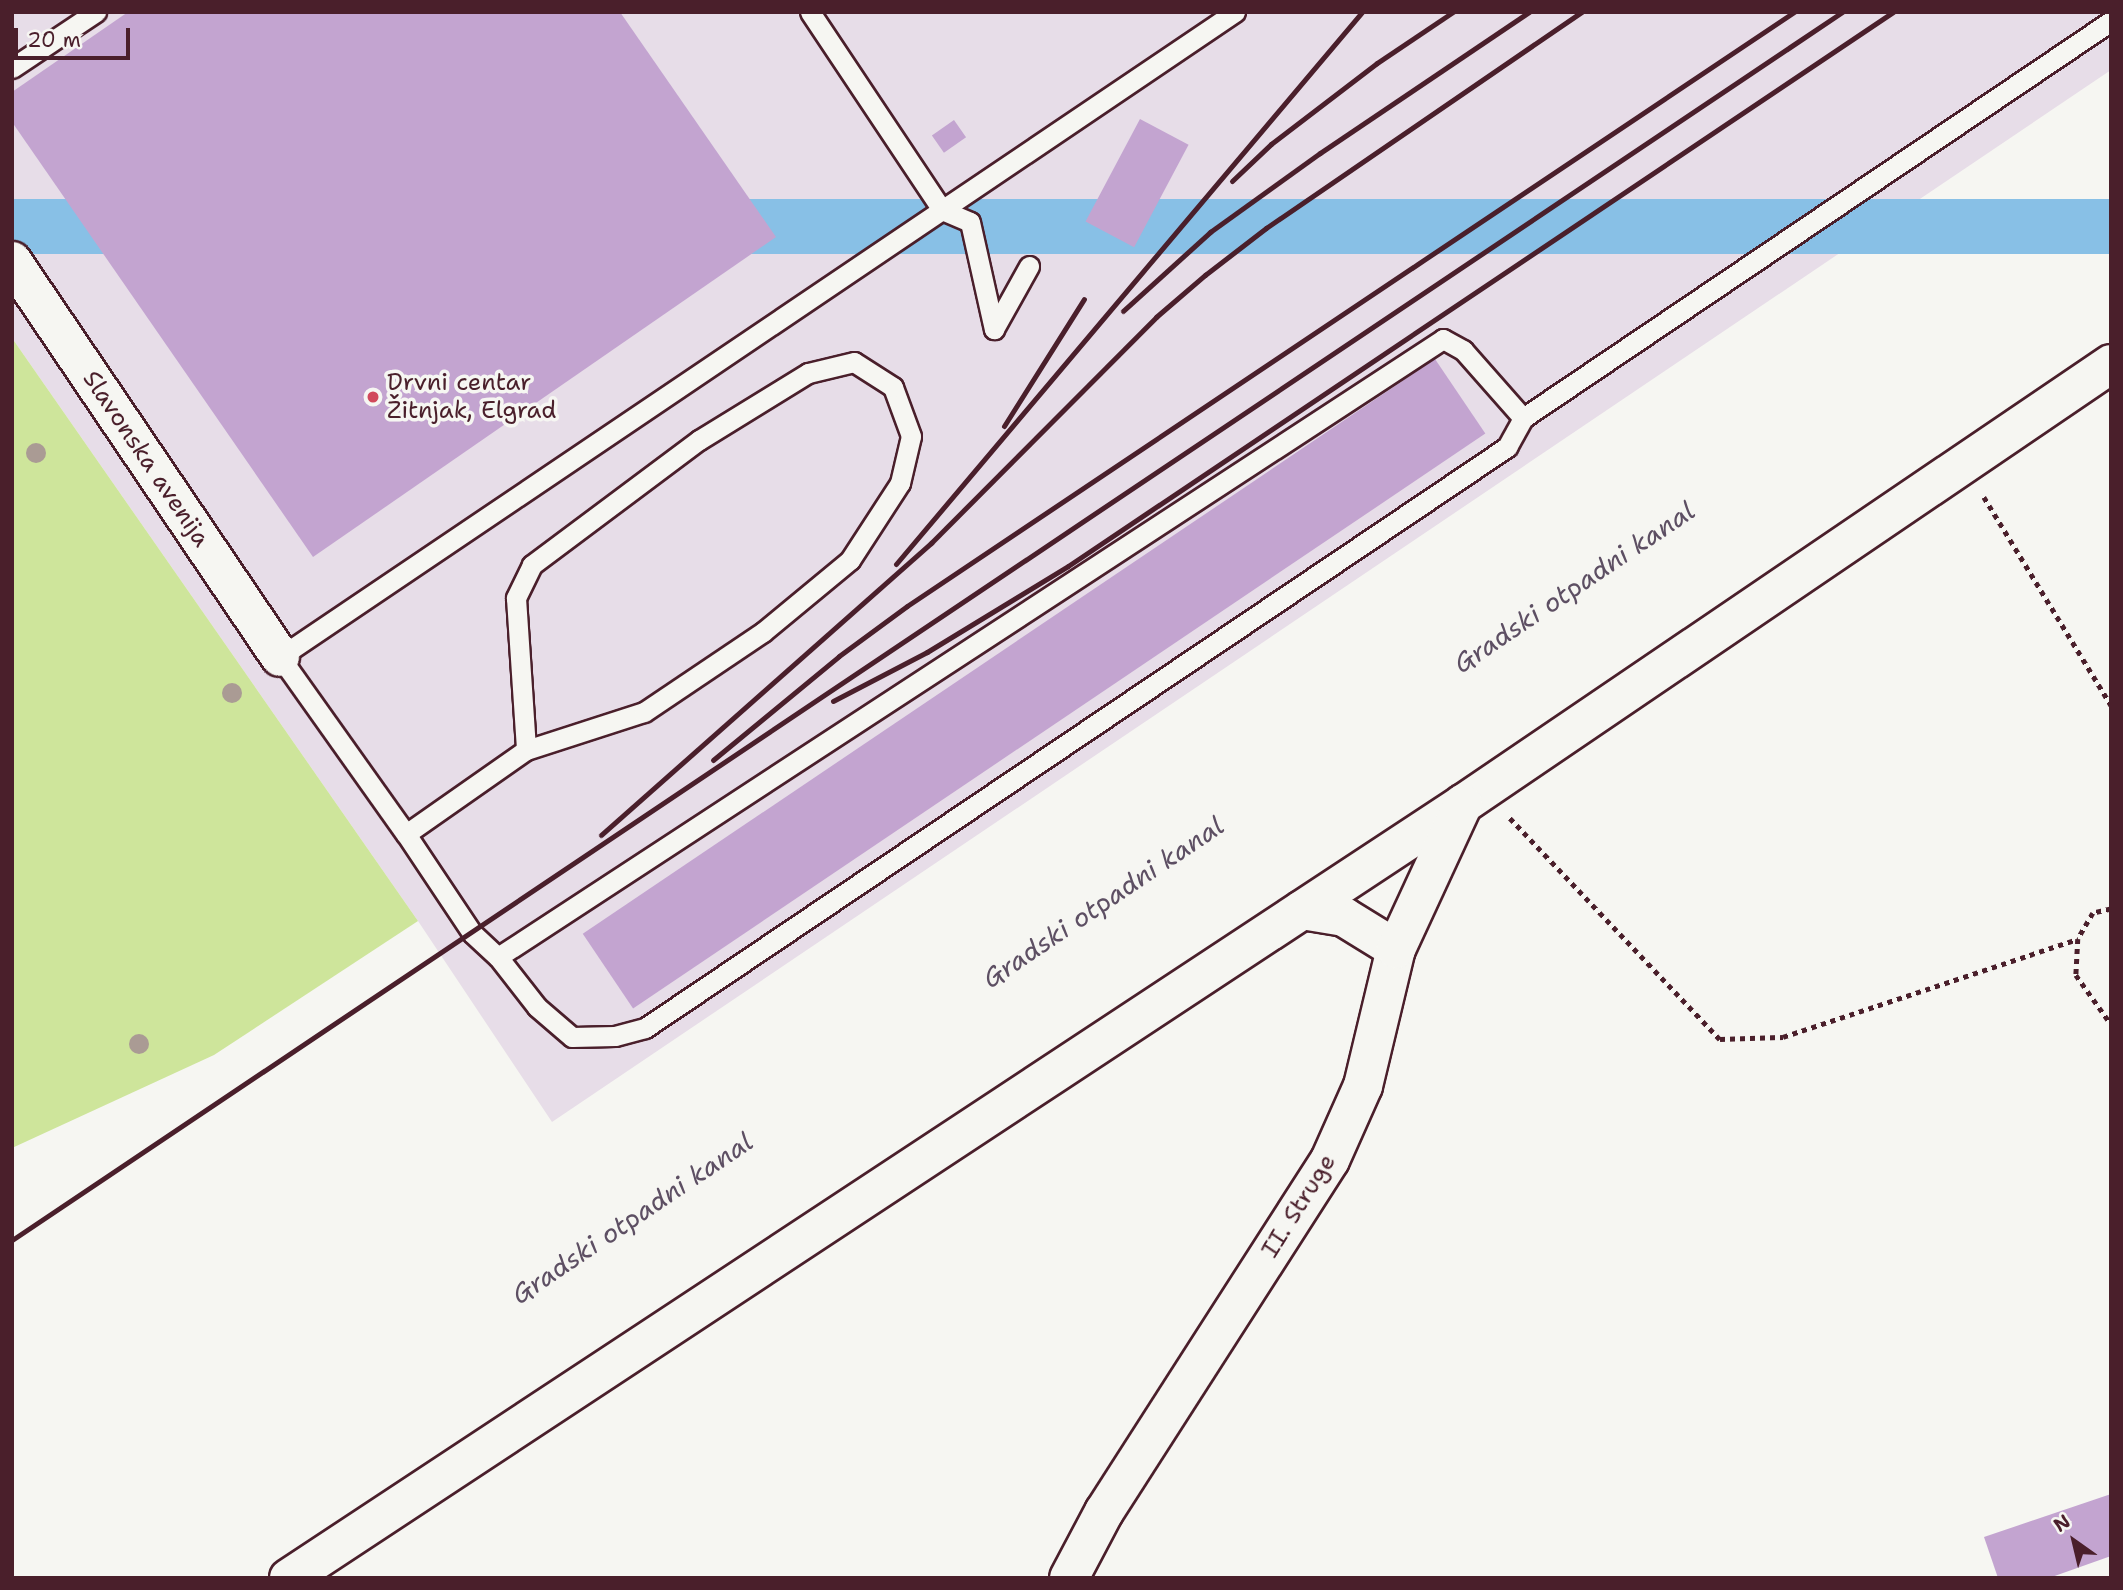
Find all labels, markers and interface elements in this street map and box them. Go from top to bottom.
scale bar [18,14,133,58]
text: 20 m [27,26,81,54]
street label: Slavonska avenija [76,366,216,552]
place label: Drvni centar Žitnjak, Elgrad [387,369,557,425]
marker: Drvni centar Žitnjak, Elgrad [365,389,381,405]
water label: Gradski otpadni kanal [1448,495,1700,679]
water label: Gradski otpadni kanal [977,810,1229,994]
water label: Gradski otpadni kanal [506,1126,758,1310]
street label: II. Struge [1256,1149,1342,1263]
north arrow [2039,1506,2109,1576]
text: N [2049,1509,2075,1538]

